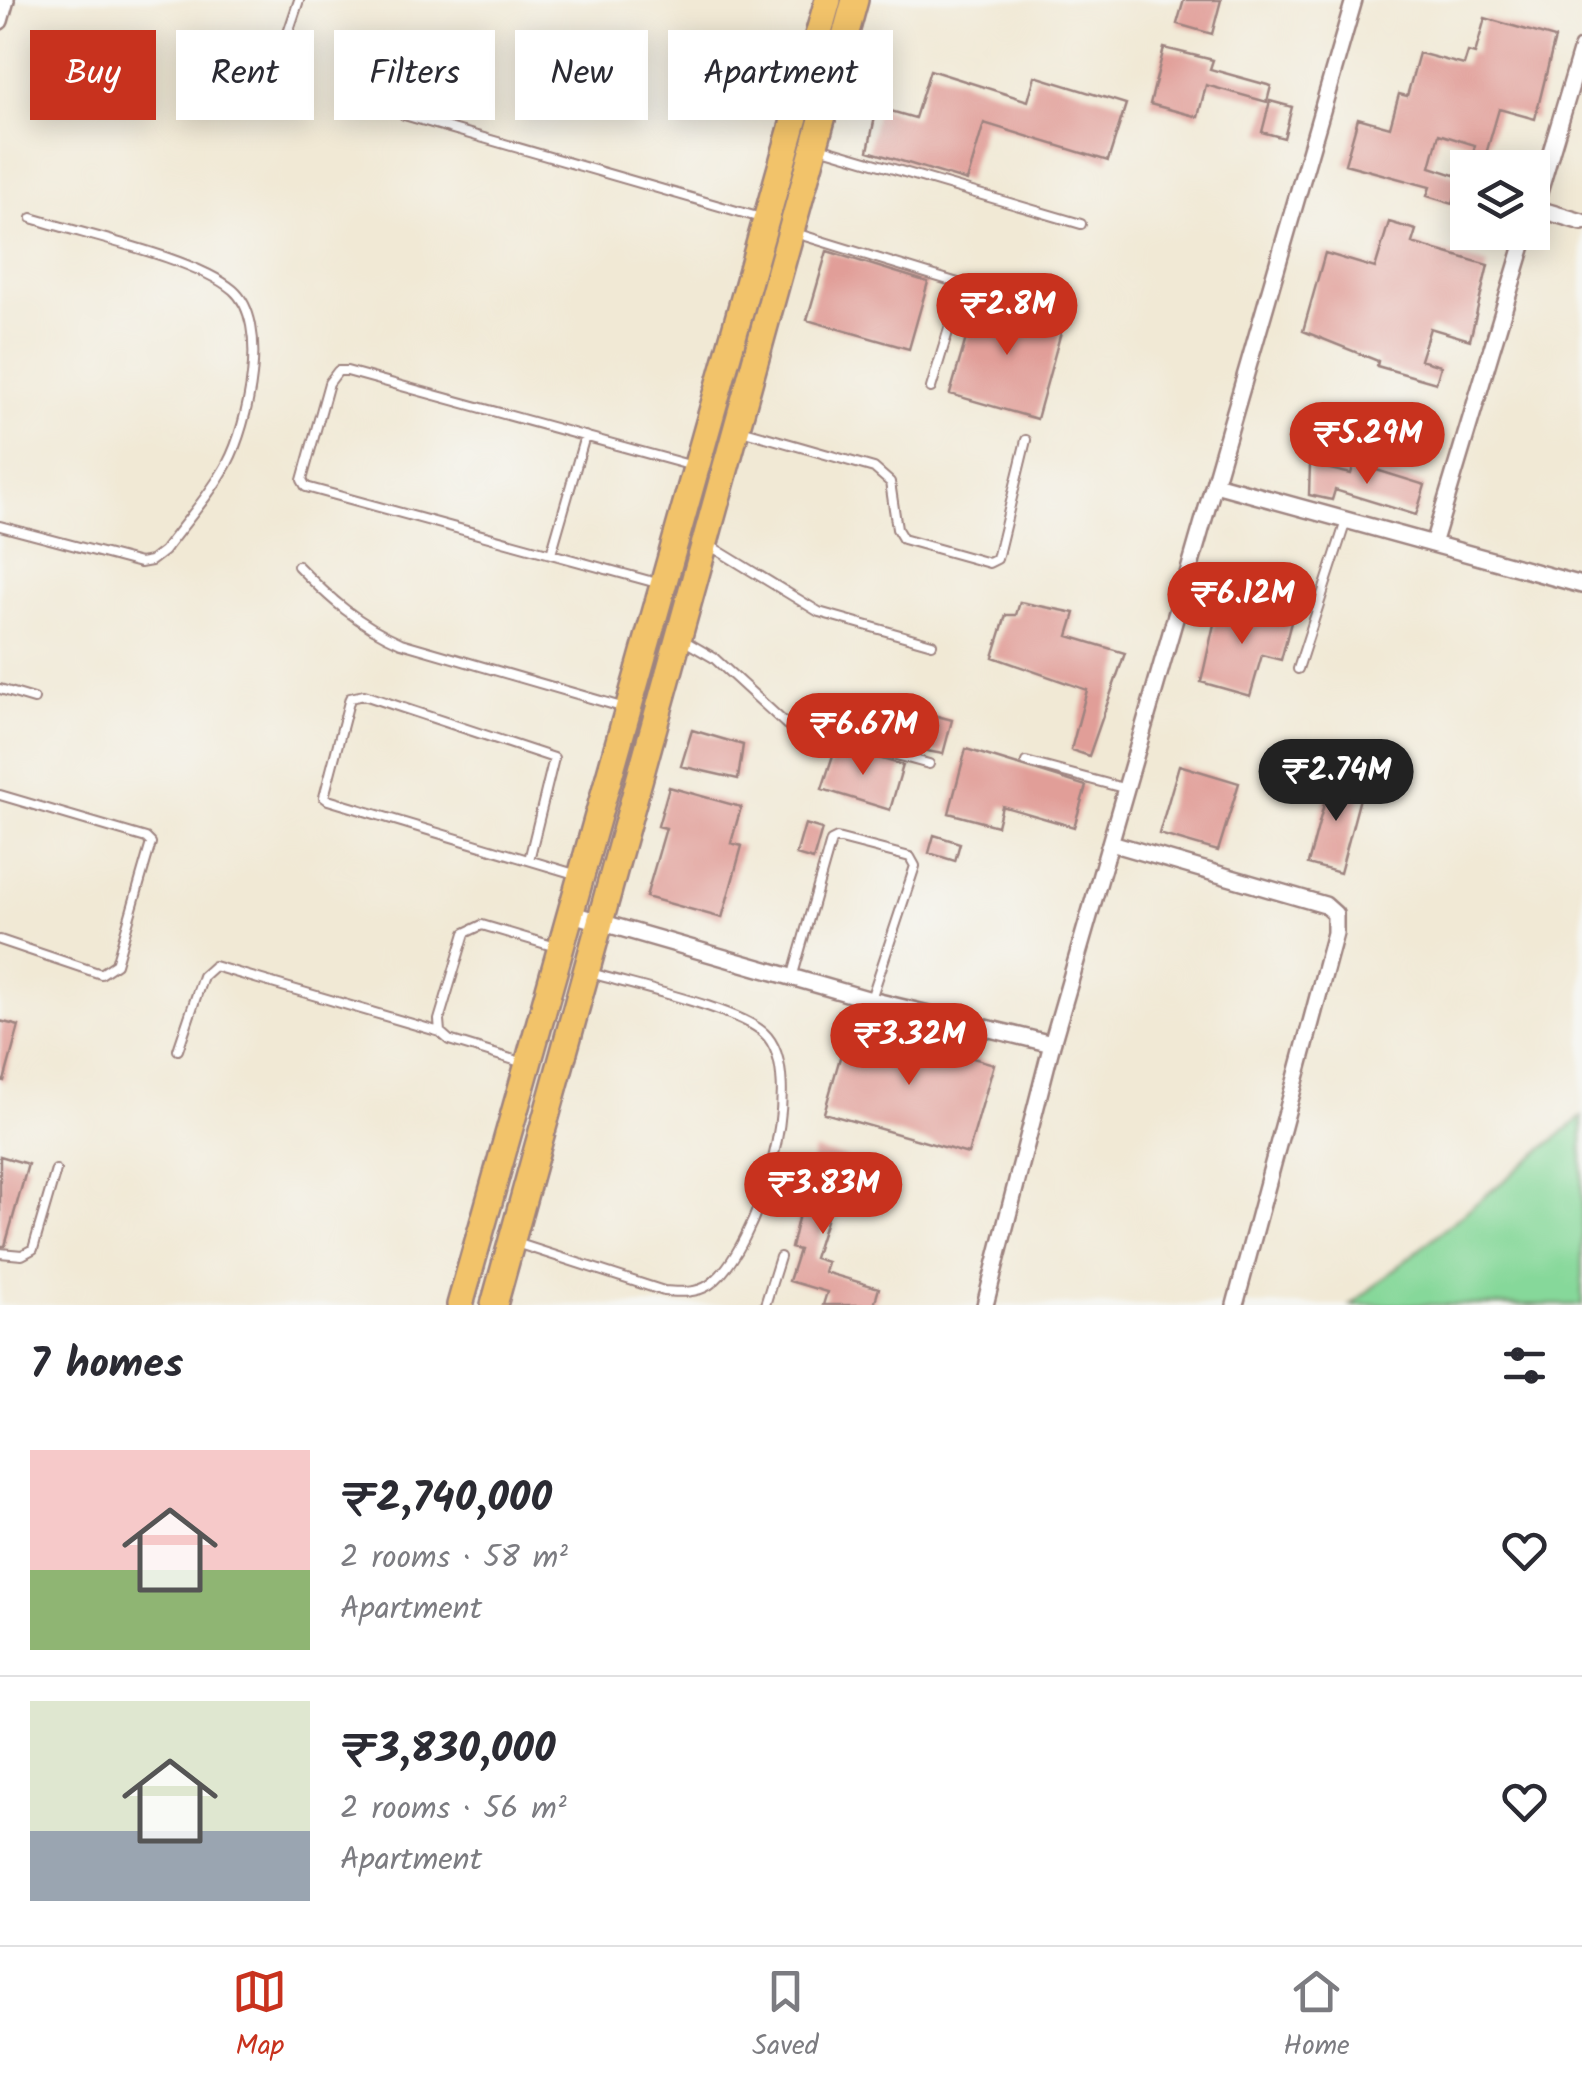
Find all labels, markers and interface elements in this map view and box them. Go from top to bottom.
chip: Buy [30,30,156,120]
chip: Rent [176,30,314,120]
chip: Filters [334,30,495,120]
chip: New [515,30,648,120]
chip: Apartment [668,30,893,120]
map controls [1450,150,1550,250]
button: layers [1450,150,1550,250]
pin: ₹2.8M [937,273,1077,358]
text: ₹2.8M [958,280,1056,331]
pin: ₹5.29M [1286,402,1448,487]
text: ₹5.29M [1312,409,1422,460]
pin: ₹6.12M [1161,562,1323,647]
text: ₹6.12M [1189,569,1295,620]
pin: ₹6.67M [782,693,944,778]
text: ₹6.67M [808,700,918,751]
pin: ₹2.74M [1255,739,1417,824]
text: ₹2.74M [1281,746,1391,797]
pin: ₹3.32M [828,1003,990,1088]
text: ₹3.32M [852,1010,966,1061]
pin: ₹3.83M [742,1152,904,1237]
text: ₹3.83M [766,1159,880,1210]
text: 7 homes [30,1332,183,1399]
icon: filters [1497,1338,1552,1393]
text: ₹2,740,000 [340,1466,552,1533]
icon: home [110,1490,230,1610]
icon: heart [1497,1523,1552,1578]
text: 2 rooms · 58 m² [340,1533,568,1584]
text: Apartment [340,1584,482,1635]
text: ₹3,830,000 [340,1717,555,1784]
icon: home [110,1741,230,1861]
icon: heart [1497,1774,1552,1829]
text: 2 rooms · 56 m² [340,1784,567,1835]
text: Apartment [340,1835,482,1886]
tab: Map [232,1964,287,2069]
tab: Saved [752,1964,819,2069]
tab: Home [1283,1964,1350,2069]

